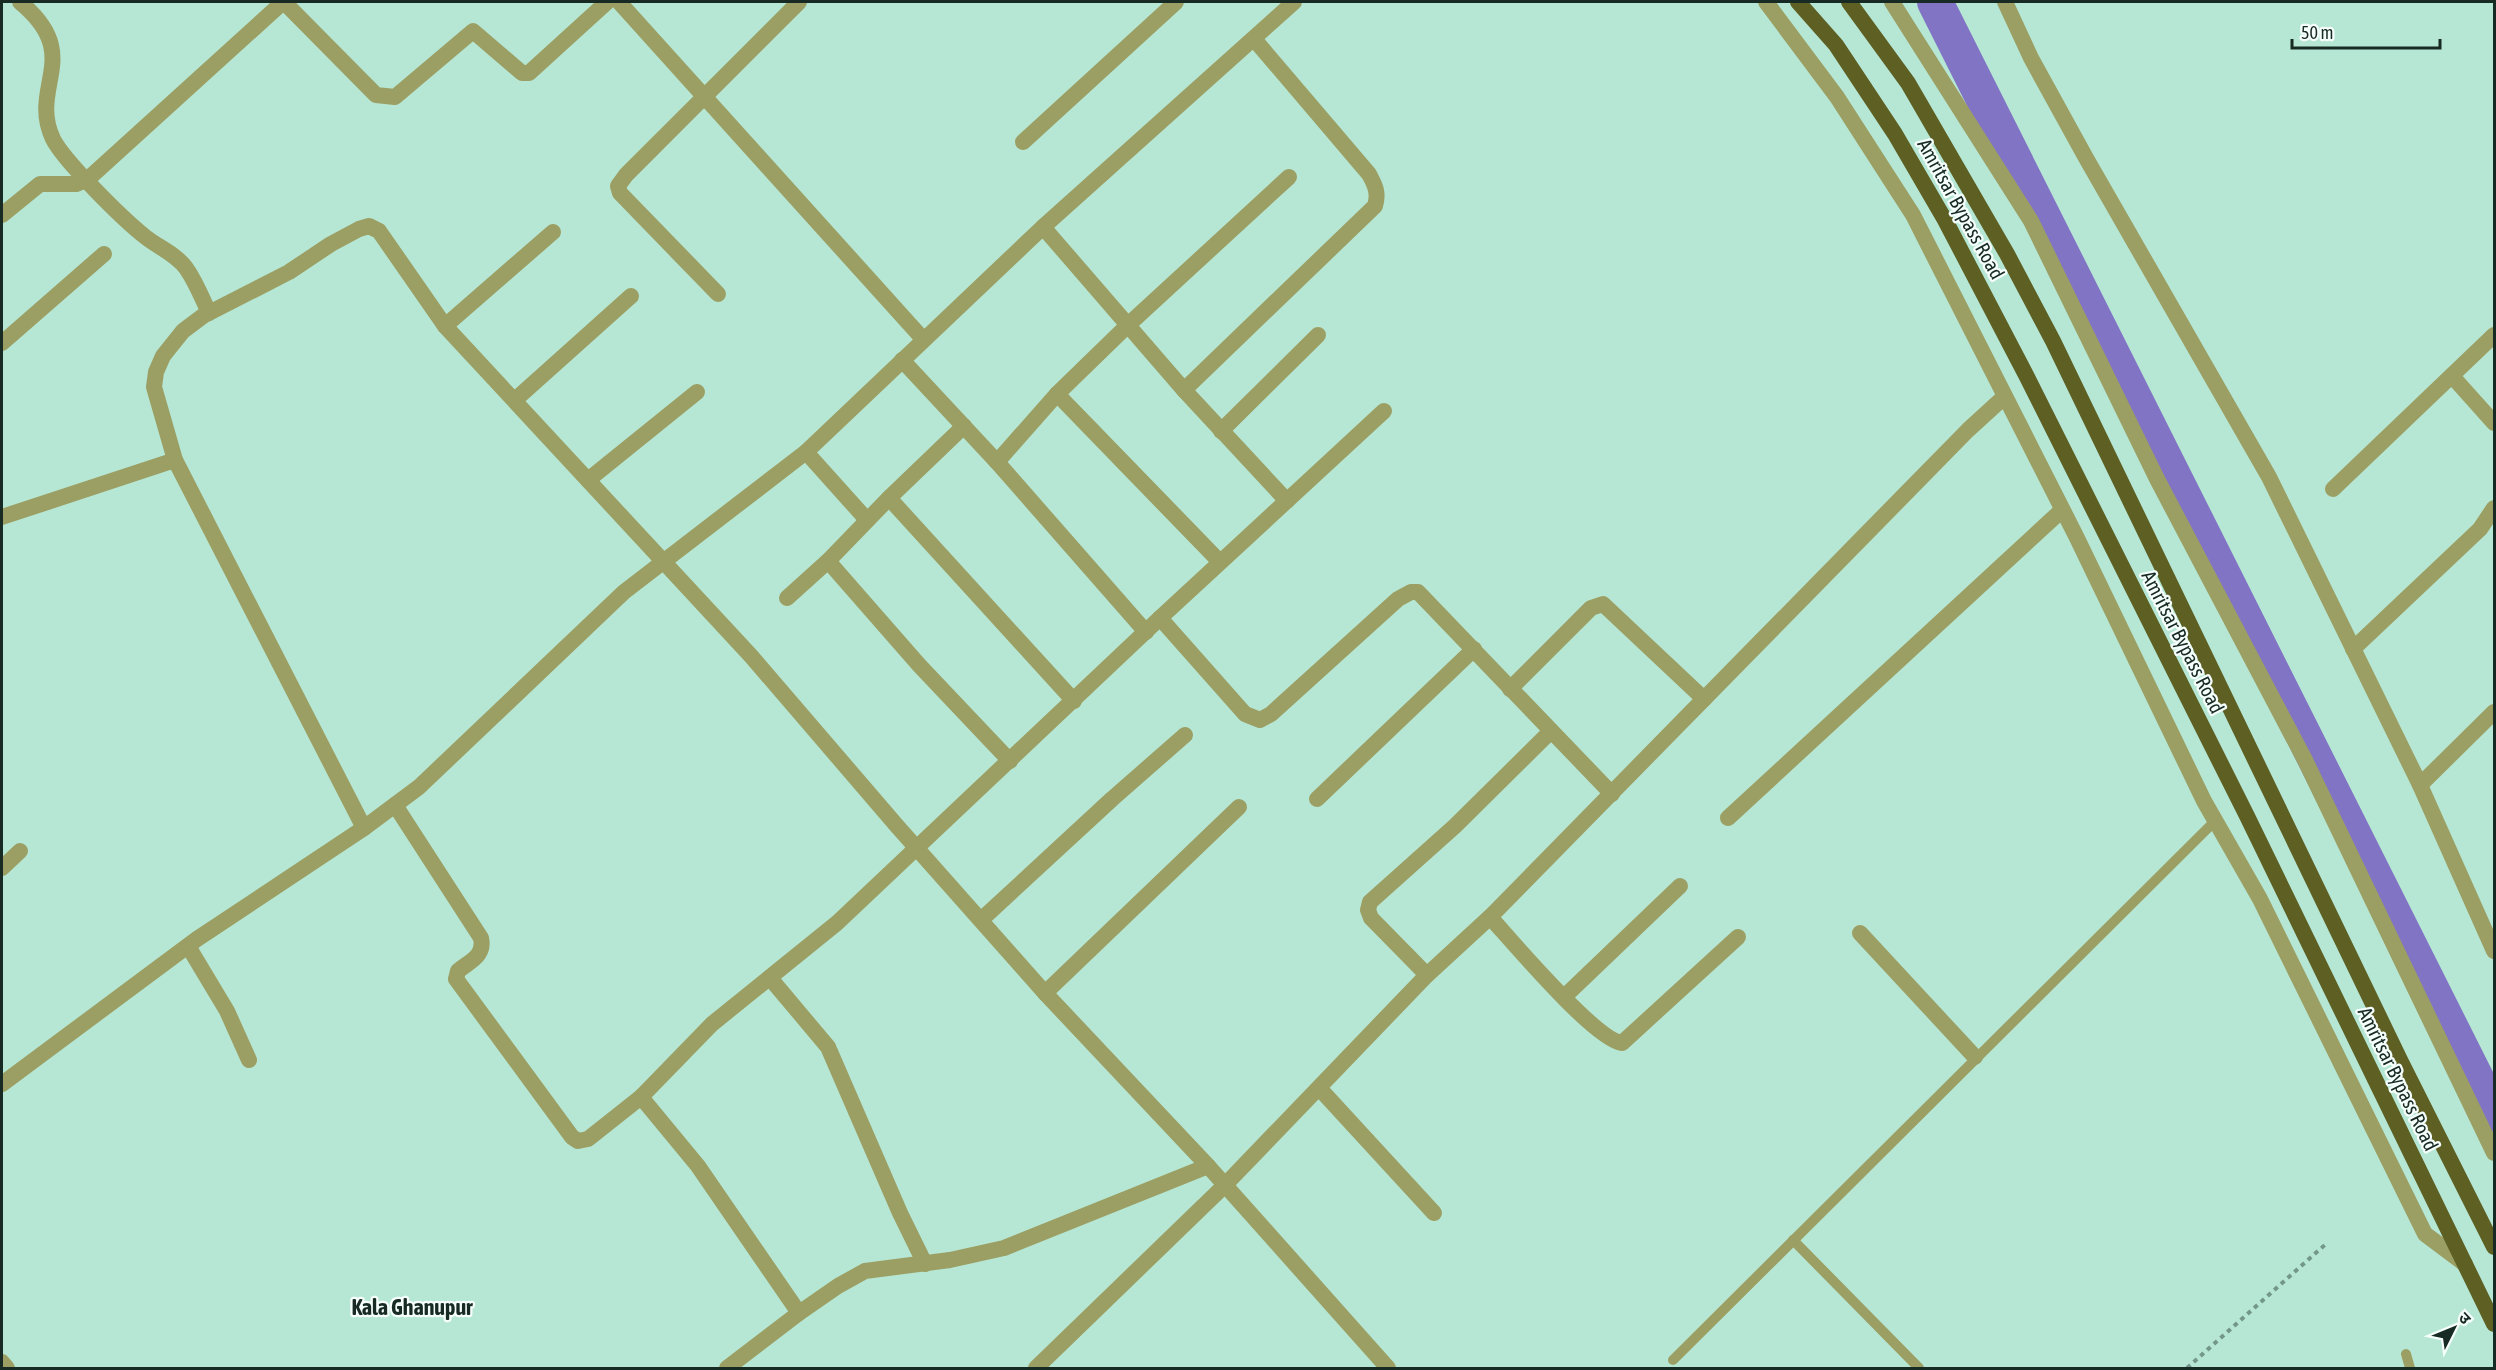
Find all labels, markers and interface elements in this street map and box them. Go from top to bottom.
scale bar [2292,12,2440,50]
text: 50 m [2301,22,2333,43]
street label: Amritsar Bypass Road [1913,135,2010,283]
street label: Amritsar Bypass Road [2138,567,2229,717]
street label: Amritsar Bypass Road [2354,1003,2443,1154]
district label: Kala Ghanupur [351,1294,473,1320]
north arrow [2424,1298,2484,1358]
text: उ [2455,1308,2475,1328]

